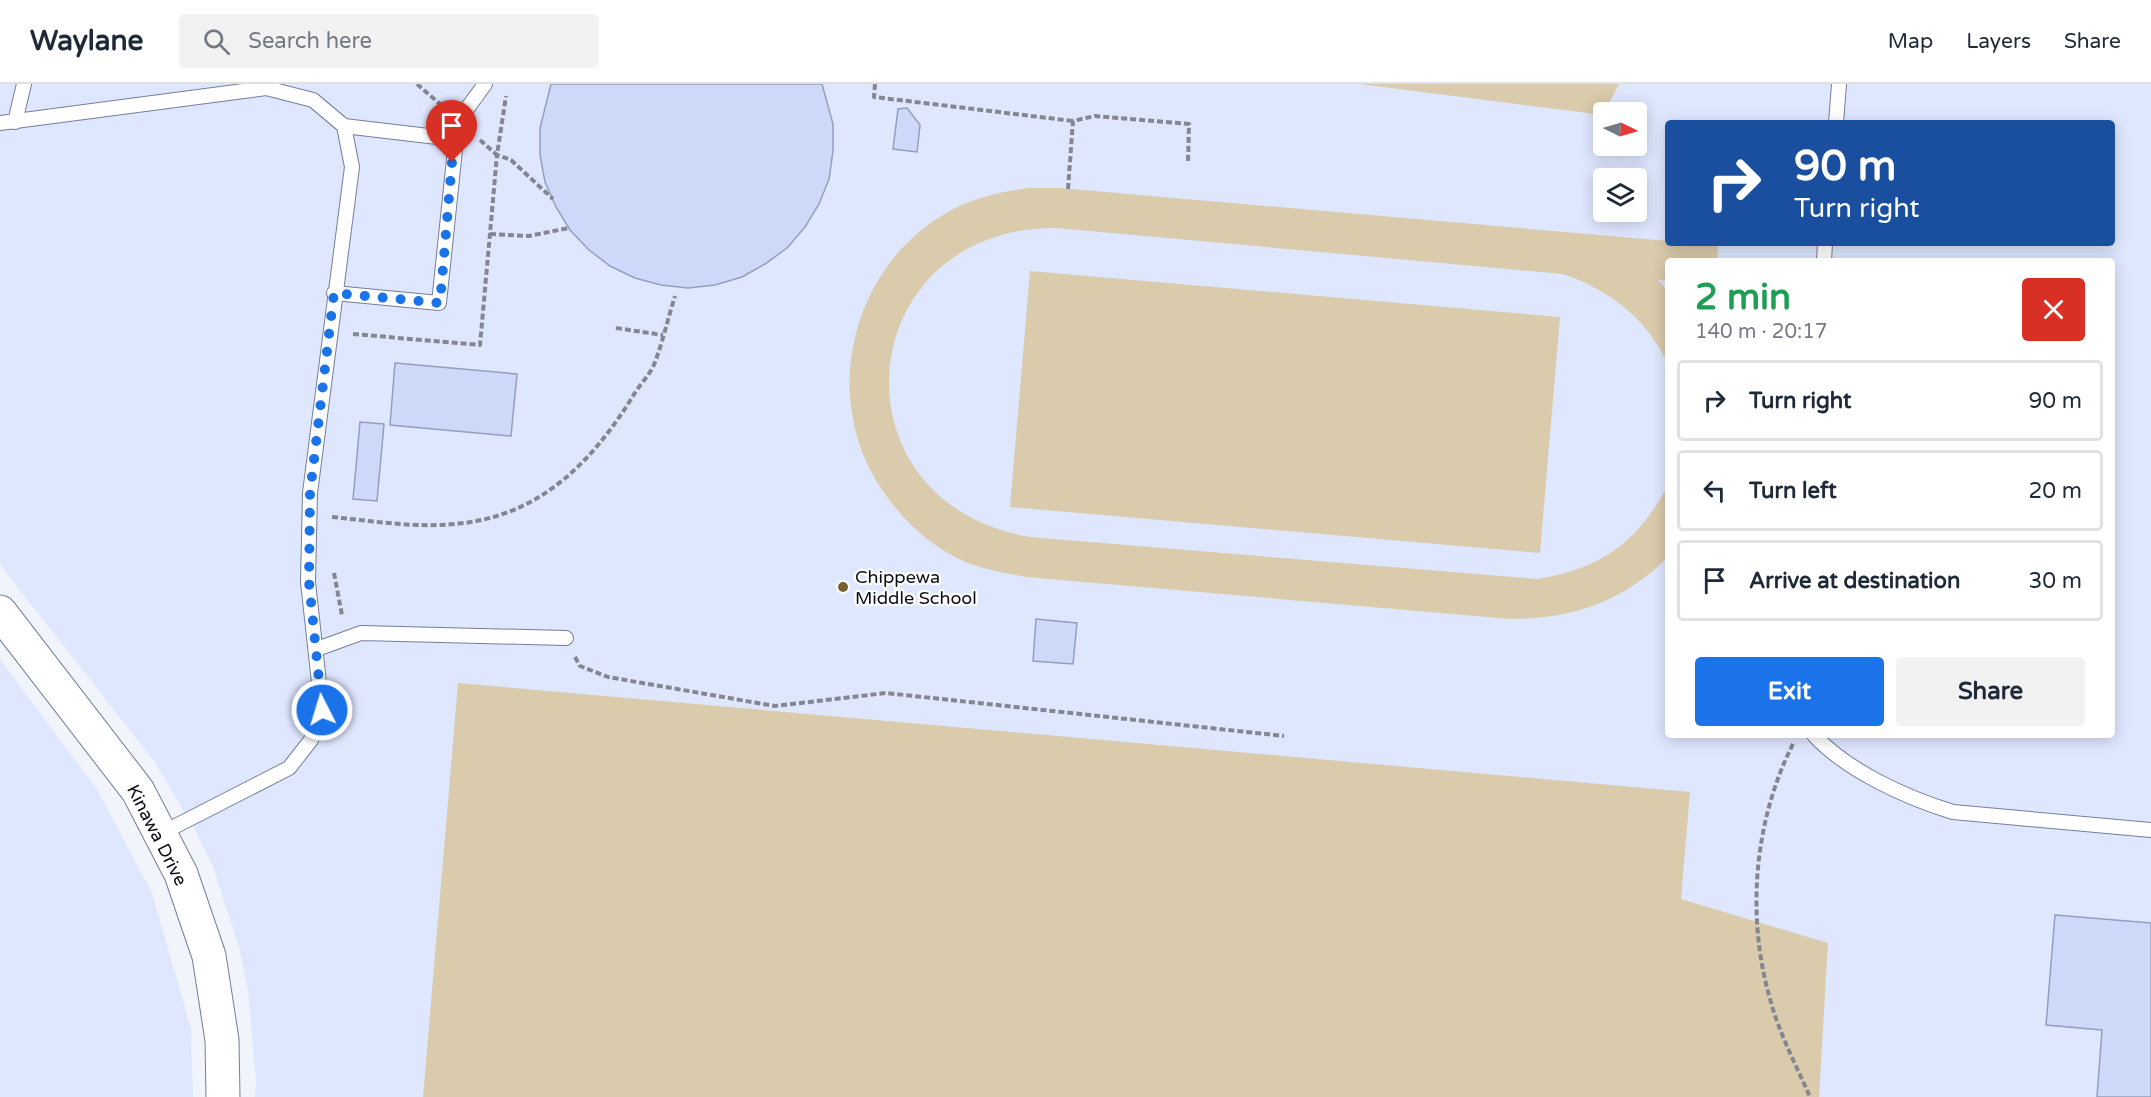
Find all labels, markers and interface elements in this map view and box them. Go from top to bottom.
search box [179,14,599,68]
text: Waylane [30,24,143,58]
icon: search [200,25,233,58]
text: Search here [248,28,372,54]
text: Map [1888,29,1933,54]
text: Layers [1966,29,2031,54]
text: Share [2064,29,2121,54]
pin [426,100,477,162]
north arrow [1593,102,1647,156]
map controls [1593,102,1647,222]
icon: arrive [435,109,468,142]
text: 90 m [1794,141,1896,192]
icon: right [1695,144,1773,222]
button: layers [1593,168,1647,222]
text: Turn right [1794,192,1920,225]
text: 2 min [1695,276,1791,319]
button: close [2022,278,2085,341]
text: 140 m · 20:17 [1695,320,1827,344]
icon: right [1698,384,1731,417]
text: Turn right [1749,388,1851,414]
text: 90 m [2028,388,2082,414]
icon: left [1698,474,1731,507]
text: Turn left [1749,478,1837,504]
text: 20 m [2028,478,2082,504]
icon: arrive [1698,564,1731,597]
place label: Chippewa Middle School [855,566,977,609]
text: Arrive at destination [1749,568,1960,594]
text: 30 m [2028,568,2082,594]
marker: Chippewa Middle School [836,580,850,594]
button: Exit [1695,657,1884,726]
button: Share [1896,657,2085,726]
position arrow [290,678,354,742]
street label: Kinawa Drive [122,781,192,889]

